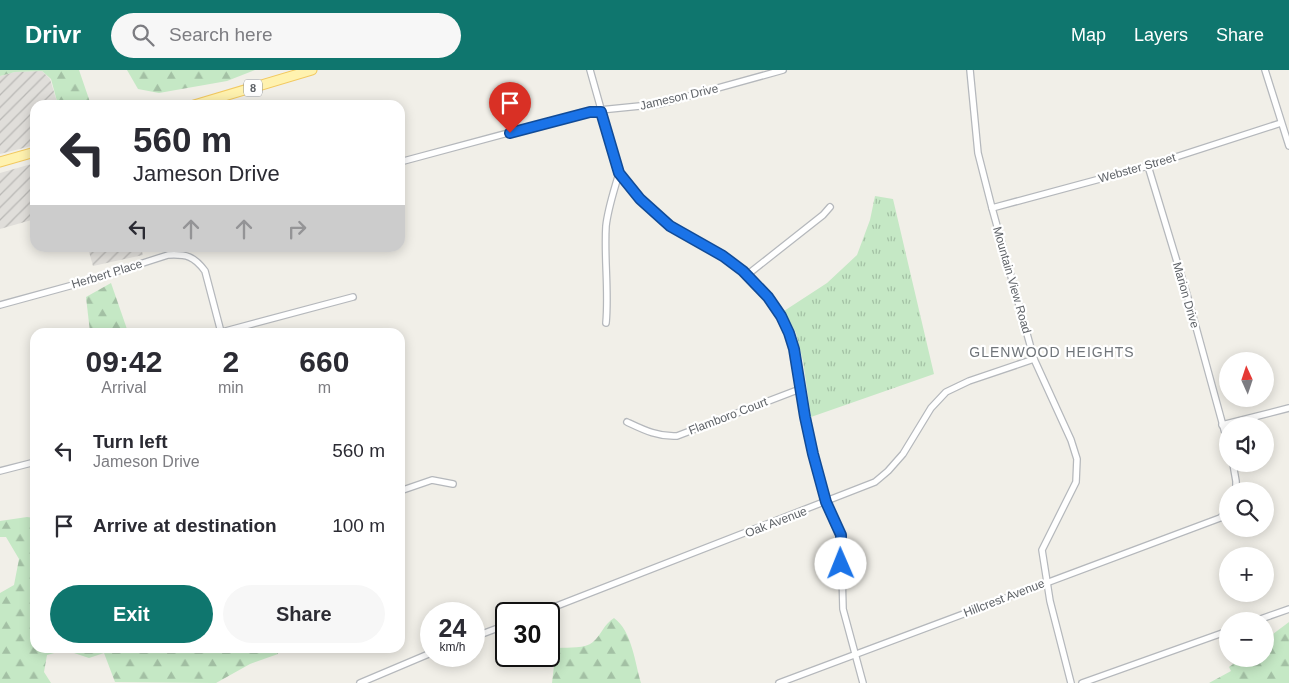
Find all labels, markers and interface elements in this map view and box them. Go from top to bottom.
search box [111,13,461,58]
text: Drivr [25,21,81,48]
icon: search [129,21,157,49]
text: Search here [169,24,273,45]
text: Map [1071,25,1106,45]
text: Layers [1134,25,1188,45]
text: Share [1216,25,1264,45]
road number: 8 [244,80,262,97]
street label: Jameson Drive [638,81,720,113]
pin [489,82,531,133]
icon: arrive [496,89,524,117]
icon: left [50,120,115,185]
text: 560 m [133,120,232,159]
street label: Webster Street [1097,150,1178,186]
text: Jameson Drive [133,161,280,186]
icon: left [124,215,152,243]
icon: ahead [177,215,205,243]
icon: ahead [230,215,258,243]
icon: right [283,215,311,243]
street label: Mountain View Road [990,225,1034,335]
street label: Herbert Place [70,256,144,291]
street label: Marion Drive [1170,260,1202,330]
district label: GLENWOOD HEIGHTS [969,344,1135,360]
text: 09:42 [86,345,162,378]
text: 2 [222,345,239,378]
text: 660 [299,345,349,378]
north arrow [1219,352,1274,408]
map controls [1219,352,1274,667]
text: Arrival [101,379,147,396]
text: min [218,379,244,396]
text: m [318,379,331,396]
street label: Flamboro Court [687,394,770,437]
button: sound [1219,417,1274,472]
text: Turn left [93,431,168,452]
icon: left [50,437,78,465]
text: 560 m [332,440,385,461]
text: Jameson Drive [93,453,200,470]
button: search [1219,482,1274,537]
street label: Oak Avenue [743,504,809,540]
icon: arrive [50,512,78,540]
text: Arrive at destination [93,515,277,536]
text: 100 m [332,515,385,536]
position arrow [814,537,866,589]
button: + [1219,547,1274,602]
street label: Hillcrest Avenue [961,576,1047,620]
button: Exit [50,585,213,643]
button: Share [223,585,385,643]
speed limit sign: 30 [495,602,560,667]
button: − [1219,612,1274,667]
text: 24 [439,614,466,642]
text: km/h [439,640,466,654]

